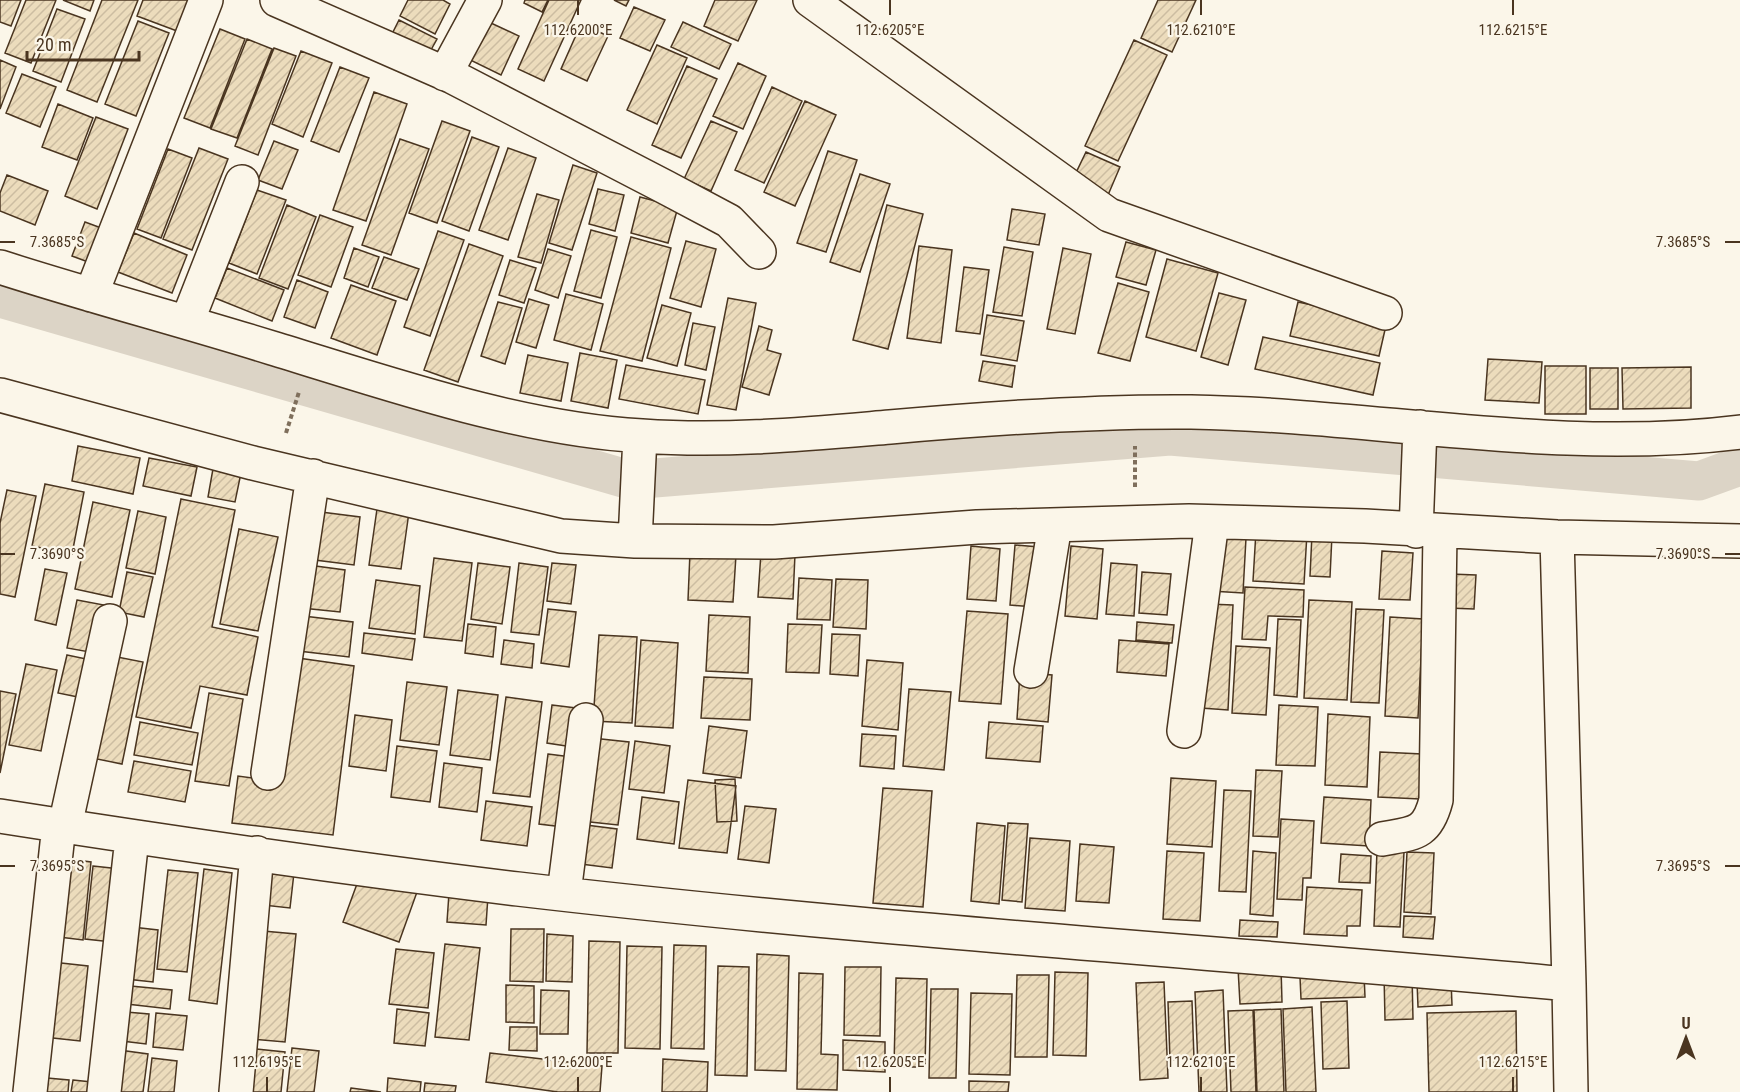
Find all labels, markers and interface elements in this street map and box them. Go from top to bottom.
text: 112.6200°E [544,21,612,39]
text: 112.6205°E [856,21,924,39]
text: 112.6210°E [1167,21,1235,39]
text: 112.6215°E [1479,21,1547,39]
scale bar [27,24,140,62]
text: 20 m [36,34,71,55]
text: 7.3685°S [30,233,84,251]
text: 7.3685°S [1656,233,1710,251]
text: 7.3690°S [30,545,84,563]
text: 7.3690°S [1656,545,1710,563]
text: 7.3695°S [30,857,84,875]
text: 7.3695°S [1656,857,1710,875]
north arrow [1656,1008,1716,1068]
text: U [1681,1014,1691,1033]
text: 112.6195°E [233,1053,301,1071]
text: 112.6200°E [544,1053,612,1071]
text: 112.6205°E [856,1053,924,1071]
text: 112.6210°E [1167,1053,1235,1071]
text: 112.6215°E [1479,1053,1547,1071]

